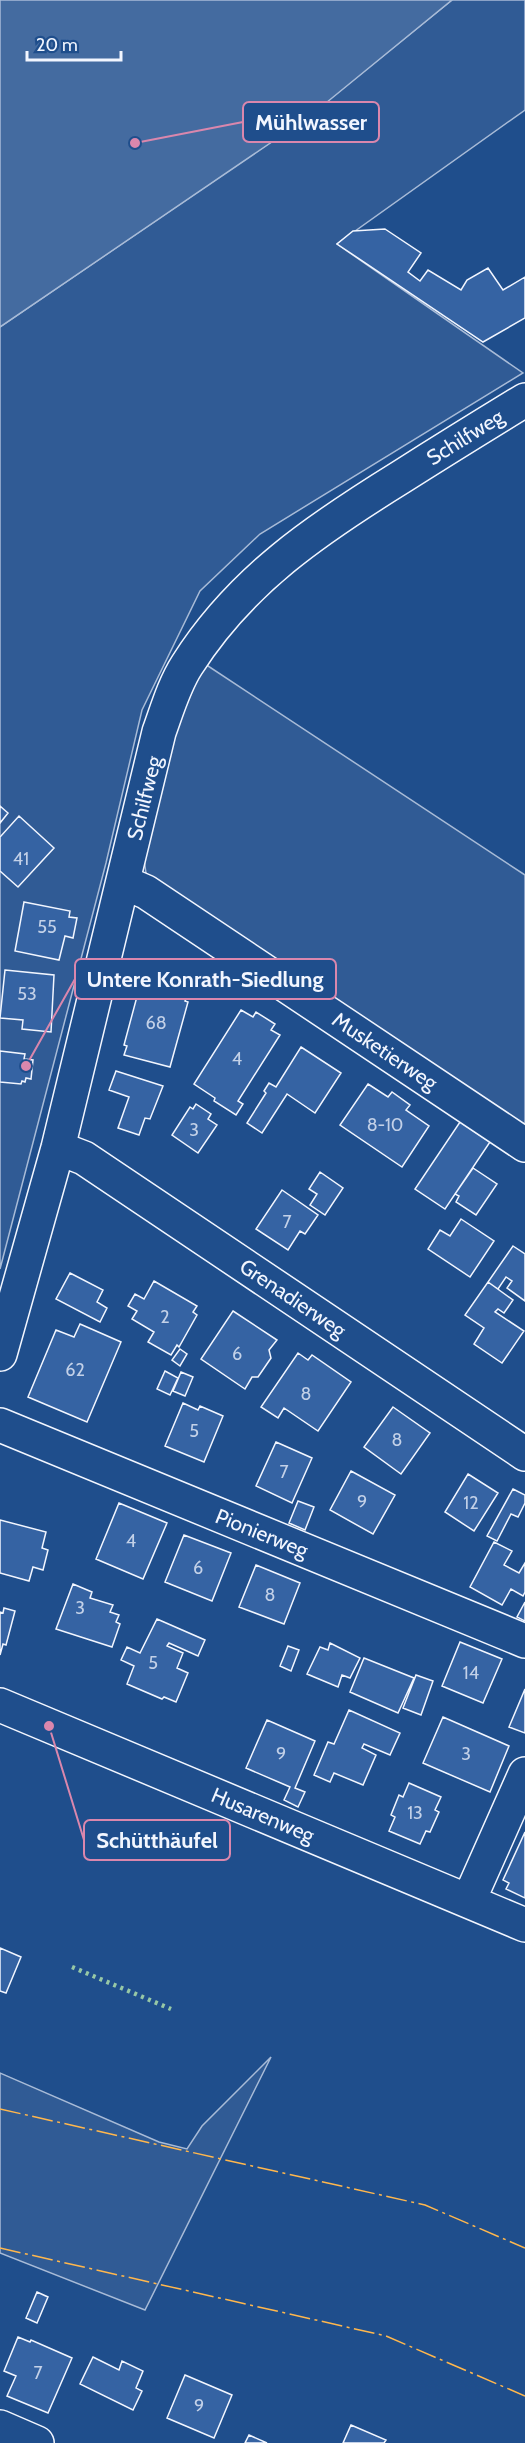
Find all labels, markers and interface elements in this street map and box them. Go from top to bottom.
scale bar [27,24,122,62]
text: 20 m [36,34,78,56]
callout: Mühlwasser [243,102,379,142]
text: Mühlwasser [255,109,368,136]
street label: Schilfweg [422,403,508,470]
street label: Schilfweg [121,753,167,843]
house number: 41 [13,848,29,870]
house number: 55 [37,916,57,938]
callout: Untere Konrath-Siedlung [75,959,336,999]
text: Untere Konrath-Siedlung [87,966,323,993]
house number: 53 [17,983,37,1005]
street label: Musketierweg [328,1007,443,1096]
house number: 68 [145,1012,167,1034]
house number: 4 [232,1048,242,1070]
house number: 8-10 [367,1114,403,1136]
house number: 3 [189,1119,199,1141]
house number: 7 [282,1211,292,1233]
street label: Grenadierweg [235,1253,351,1343]
house number: 2 [160,1306,170,1328]
house number: 6 [232,1343,242,1365]
house number: 62 [65,1359,85,1381]
house number: 8 [301,1383,311,1405]
house number: 5 [189,1420,199,1442]
house number: 8 [392,1429,402,1451]
house number: 7 [279,1461,289,1483]
house number: 9 [357,1491,367,1513]
house number: 12 [463,1492,479,1514]
street label: Pionierweg [212,1503,313,1563]
house number: 4 [126,1530,136,1552]
house number: 6 [193,1557,203,1579]
house number: 8 [265,1584,275,1606]
house number: 3 [75,1597,85,1619]
house number: 5 [148,1652,158,1674]
house number: 14 [463,1662,479,1684]
house number: 9 [276,1743,286,1765]
house number: 3 [461,1743,471,1765]
street label: Husarenweg [208,1782,319,1848]
house number: 13 [407,1802,423,1824]
callout: Schütthäufel [84,1820,230,1860]
text: Schütthäufel [96,1827,218,1854]
house number: 7 [33,2362,43,2384]
house number: 9 [194,2395,204,2417]

